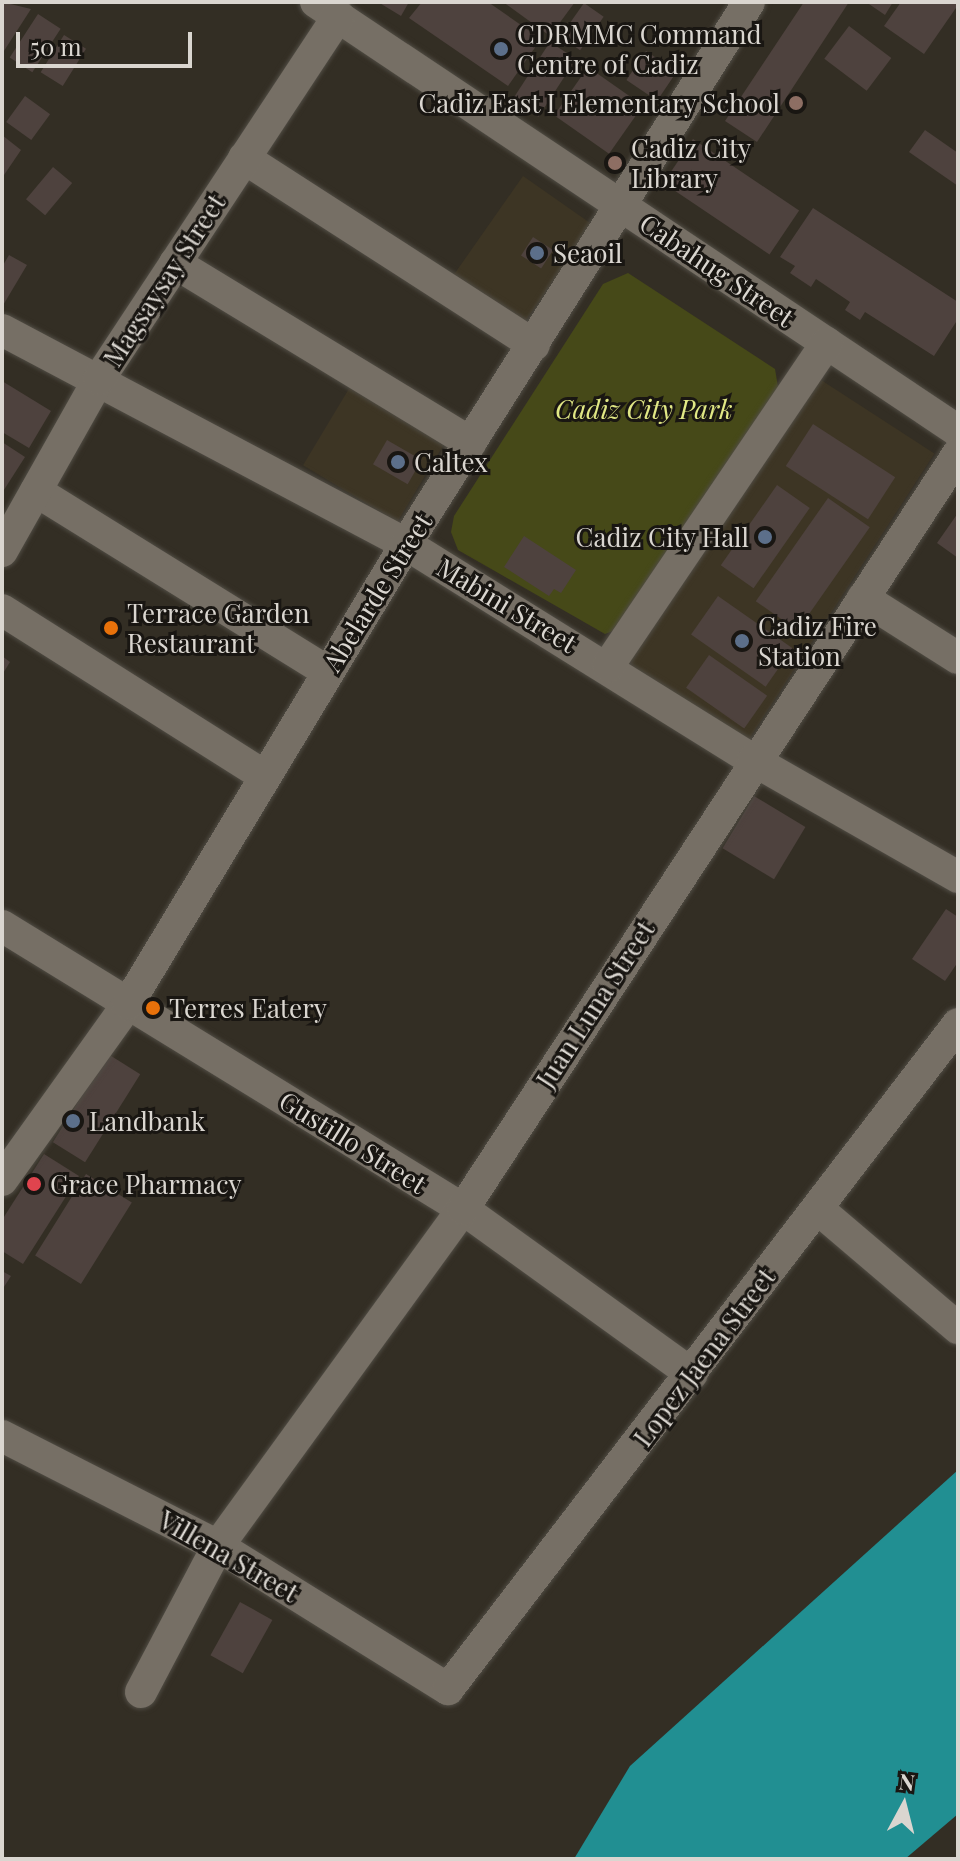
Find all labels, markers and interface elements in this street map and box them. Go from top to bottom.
scale bar [20,16,196,66]
place label: CDRMMC Command Centre of Cadiz [517,18,762,80]
text: 50 m [30,30,82,62]
marker: CDRMMC Command Centre of Cadiz [492,40,510,58]
place label: Cadiz East I Elementary School [417,87,780,119]
marker: Cadiz East I Elementary School [787,94,805,112]
place label: Cadiz City Library [631,132,751,194]
marker: Cadiz City Library [606,154,624,172]
street label: Magsaysay Street [96,188,232,372]
street label: Cabahug Street [634,207,800,333]
place label: Seaoil [553,237,622,269]
marker: Seaoil [528,244,546,262]
park label: Cadiz City Park [555,393,733,425]
place label: Caltex [414,446,488,478]
marker: Caltex [389,453,407,471]
street label: Abelarde Street [316,507,438,677]
place label: Cadiz City Hall [575,521,749,553]
marker: Cadiz City Hall [756,528,774,546]
street label: Mabini Street [432,551,582,659]
place label: Terrace Garden Restaurant [127,597,309,658]
place label: Cadiz Fire Station [758,610,877,672]
marker: Terrace Garden Restaurant [102,619,120,637]
marker: Cadiz Fire Station [733,632,751,650]
street label: Juan Luna Street [529,914,661,1094]
place label: Terres Eatery [169,992,327,1024]
marker: Terres Eatery [144,999,162,1017]
street label: Gustillo Street [274,1085,432,1199]
place label: Landbank [89,1105,205,1137]
marker: Landbank [64,1112,82,1130]
place label: Grace Pharmacy [50,1168,242,1200]
marker: Grace Pharmacy [25,1175,43,1193]
street label: Lopez Jaena Street [627,1262,781,1452]
street label: Villena Street [154,1504,304,1608]
north arrow [864,1765,944,1845]
text: N [897,1765,917,1797]

